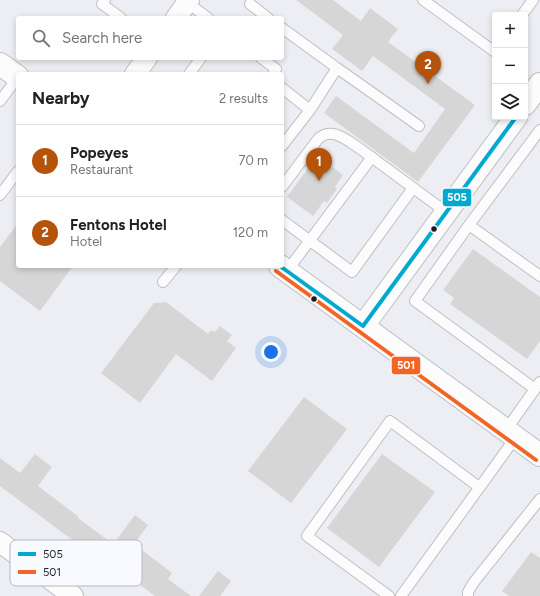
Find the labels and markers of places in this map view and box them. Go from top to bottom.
pin: 2 [415,51,441,84]
pin: 1 [306,148,332,181]
unlabelled marker [429,224,439,234]
unlabelled marker [309,294,319,304]

